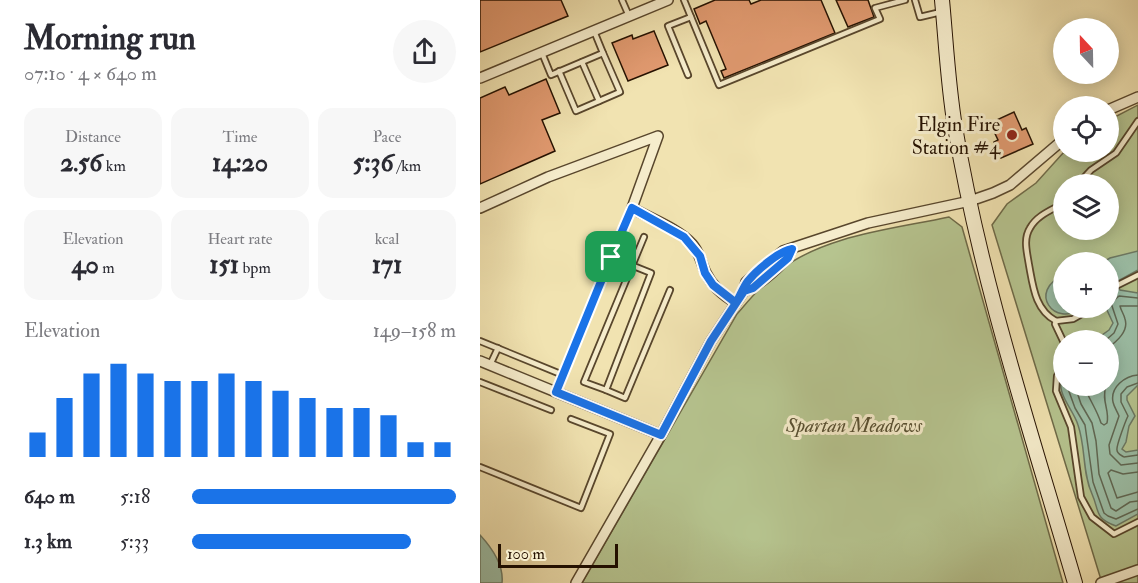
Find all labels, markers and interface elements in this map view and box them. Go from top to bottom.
text: Morning run [24,18,196,59]
north arrow [1053,18,1119,84]
map controls [1053,18,1119,396]
button: share [393,20,456,83]
text: 07:10 · 4 × 640 m [24,61,157,86]
button: locate [1053,96,1119,162]
place label: Elgin Fire Station #4 [912,112,1001,160]
text: Distance [65,127,121,147]
text: Time [223,127,257,147]
text: Pace [373,127,401,147]
marker: Elgin Fire Station #4 [1005,128,1019,142]
text: 2.56 [60,147,102,179]
text: 14:20 [212,147,268,179]
text: 5:36 [353,147,394,179]
text: km [102,156,126,176]
text: /km [394,156,421,176]
button: layers [1053,174,1119,240]
text: Elevation [63,229,123,249]
text: Heart rate [207,229,273,249]
text: kcal [375,229,399,249]
pin [585,231,636,282]
icon: arrive [594,240,627,273]
text: 40 [71,249,99,281]
text: 151 [209,249,239,281]
text: 171 [372,249,402,281]
button: + [1053,252,1119,318]
text: m [99,258,115,278]
text: bpm [239,258,271,278]
text: Elevation [24,318,100,343]
text: 149–158 m [373,318,456,343]
button: − [1053,330,1119,396]
park label: Spartan Meadows [785,413,923,438]
text: 640 m [24,484,75,509]
text: 5:18 [120,484,150,509]
text: 1.3 km [24,529,72,554]
text: 5:33 [120,529,149,554]
scale bar [498,541,618,568]
text: 100 m [507,544,545,564]

